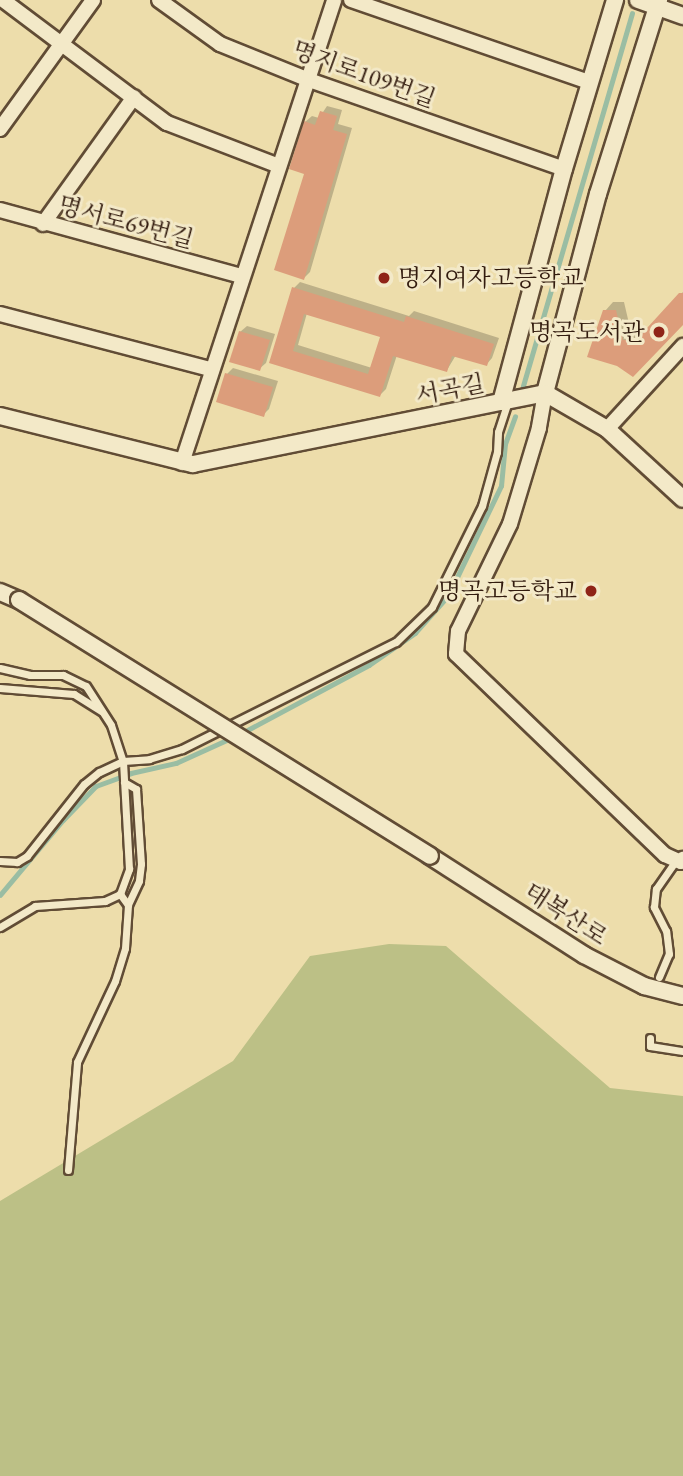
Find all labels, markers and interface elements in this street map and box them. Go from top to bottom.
street label: 명지로109번길 [288,35,440,113]
street label: 명서로69번길 [55,190,197,254]
place label: 명지여자고등학교 [398,264,583,292]
marker: 명지여자고등학교 [376,270,392,286]
place label: 명곡도서관 [529,318,645,346]
marker: 명곡도서관 [651,324,667,340]
street label: 서곡길 [413,368,487,410]
place label: 명곡고등학교 [438,577,577,605]
marker: 명곡고등학교 [583,583,599,599]
street label: 태복산로 [519,877,613,951]

